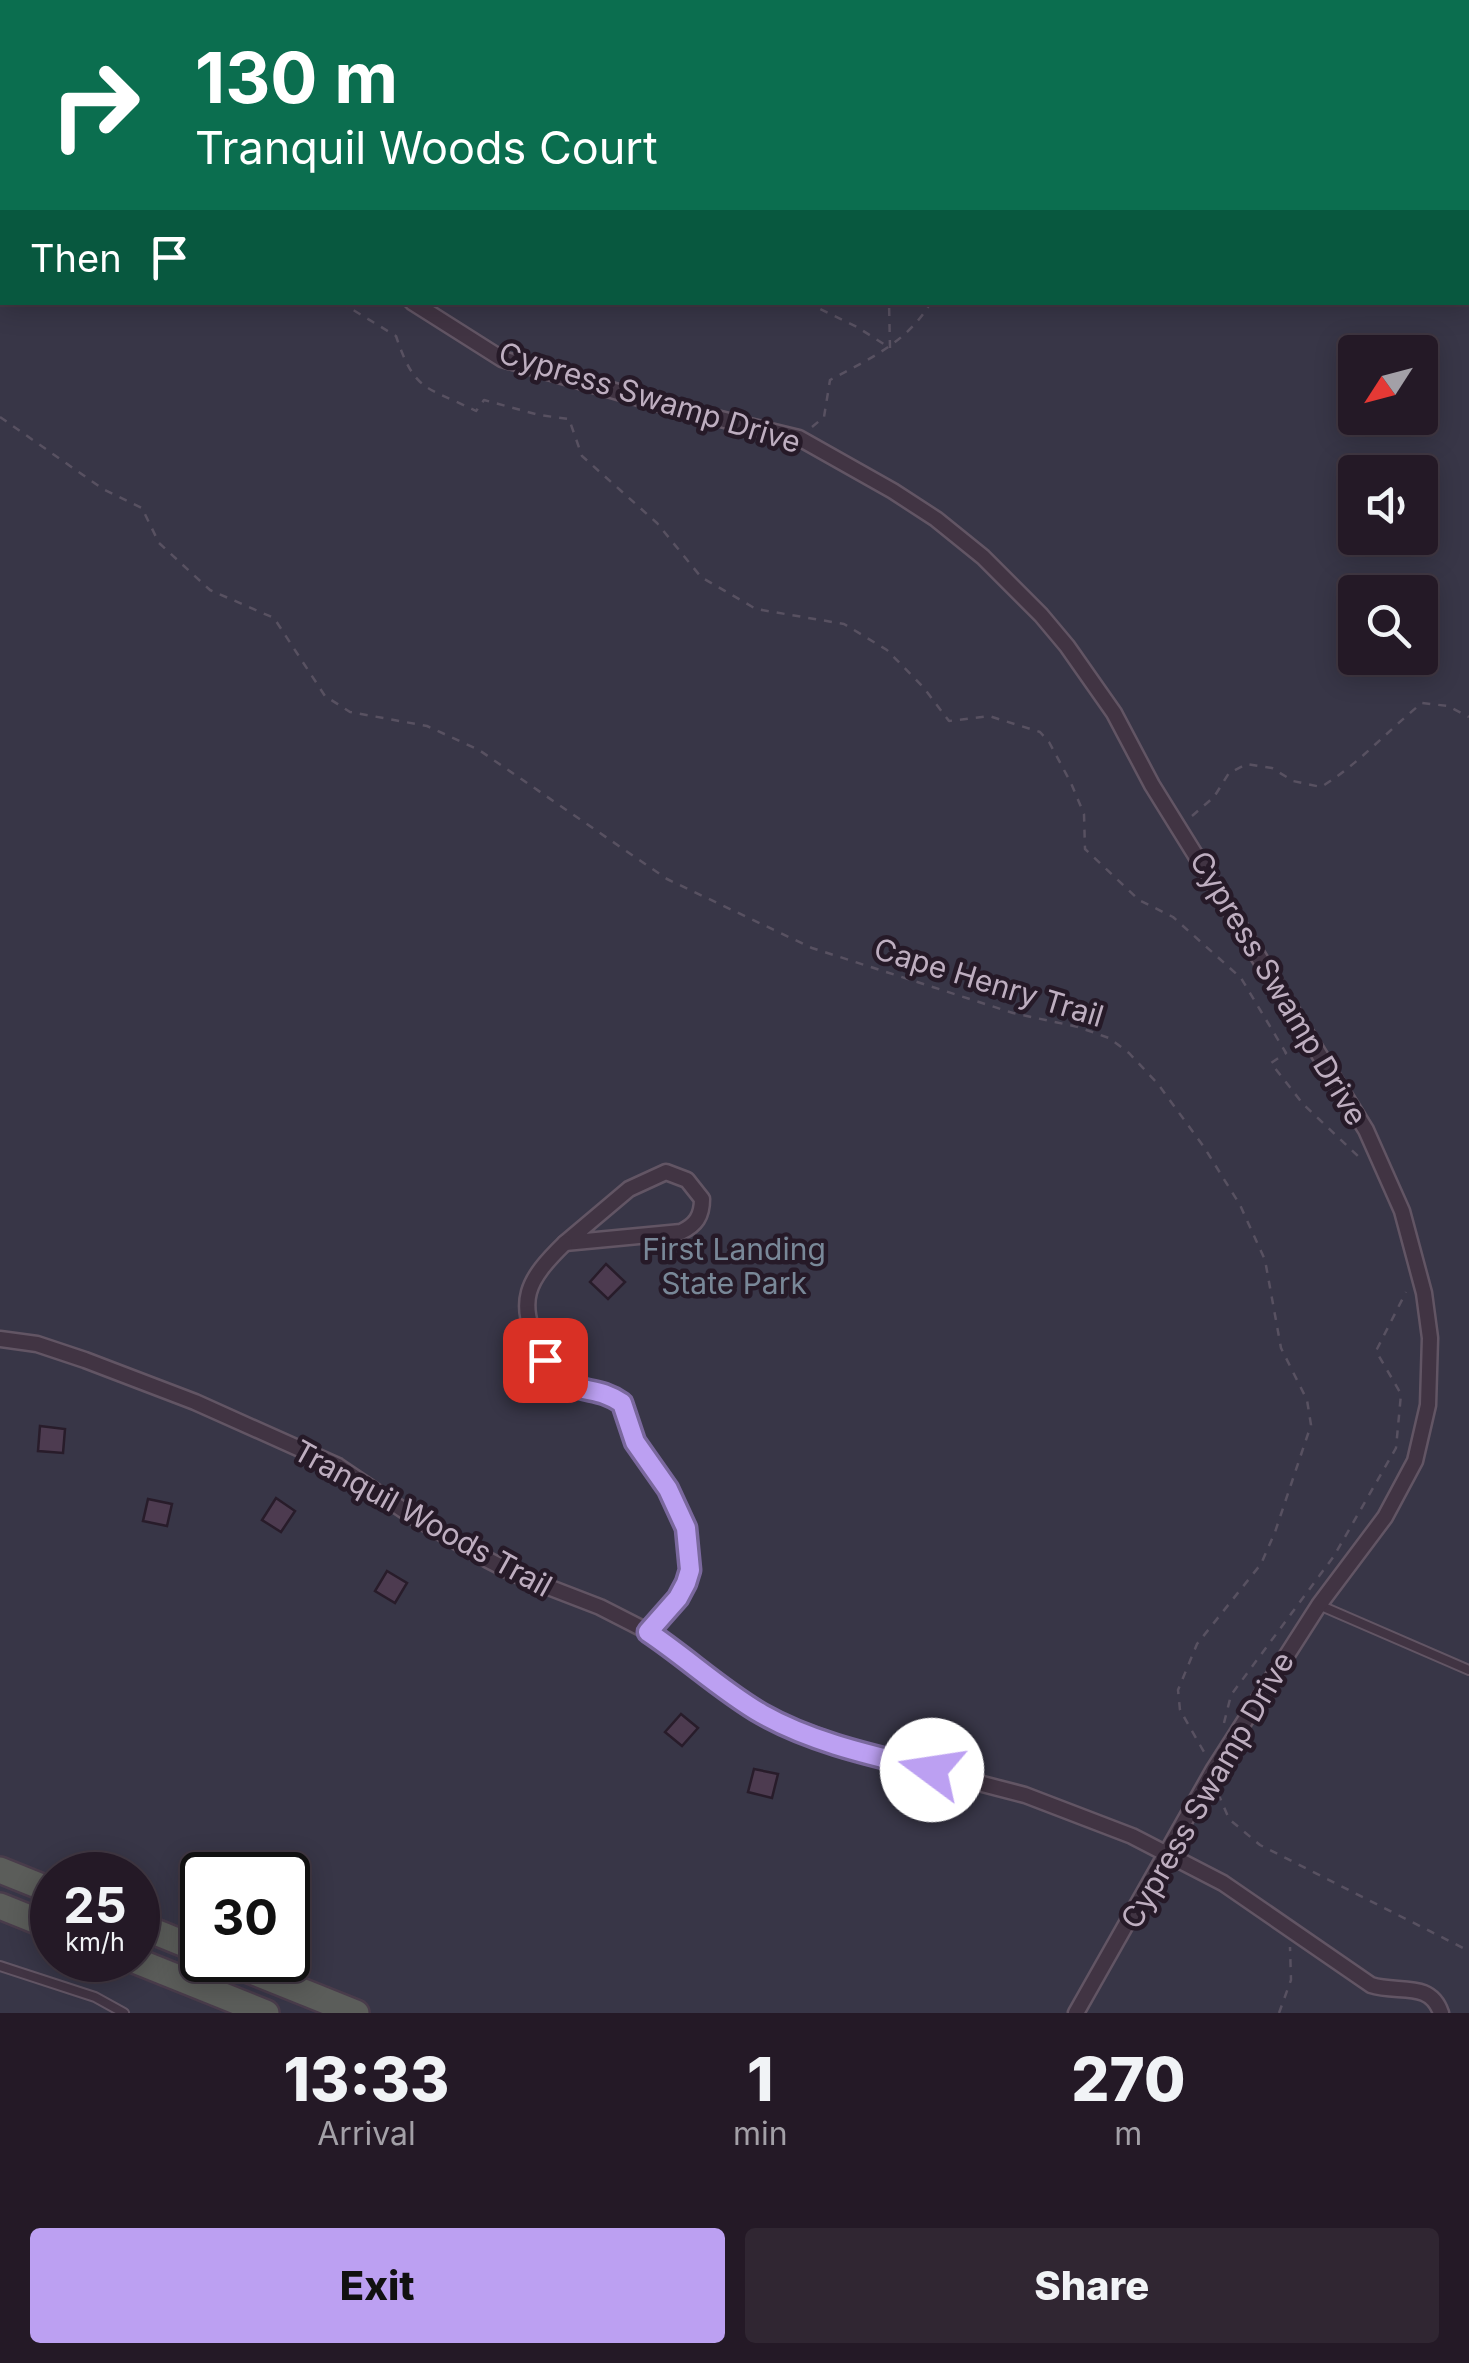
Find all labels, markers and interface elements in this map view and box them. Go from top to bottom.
text: 130 m [195,35,398,120]
icon: right [30,40,160,170]
text: Tranquil Woods Court [195,120,658,175]
icon: arrive [142,230,197,285]
text: Then [30,235,122,281]
street label: Cypress Swamp Drive [495,334,805,460]
north arrow [1338,335,1438,435]
map controls [1338,335,1438,675]
button: sound [1338,455,1438,555]
button: search [1338,575,1438,675]
street label: Cypress Swamp Drive [1183,844,1375,1132]
street label: Cape Henry Trail [870,930,1108,1034]
park label: First Landing State Park [642,1231,826,1301]
pin [503,1318,588,1403]
icon: arrive [518,1333,573,1388]
street label: Tranquil Woods Trail [288,1432,558,1604]
street label: Cypress Swamp Drive [1113,1645,1301,1935]
position arrow [880,1718,984,1822]
speed limit sign: 30 [180,1852,310,1982]
text: 25 [63,1875,127,1935]
text: km/h [65,1927,125,1957]
text: 13:33 [284,2043,449,2115]
text: 1 [747,2043,774,2115]
text: 270 [1071,2043,1185,2115]
text: Arrival [317,2114,416,2153]
text: min [733,2114,788,2153]
text: m [1114,2114,1142,2153]
button: Exit [30,2228,725,2343]
button: Share [745,2228,1439,2343]

